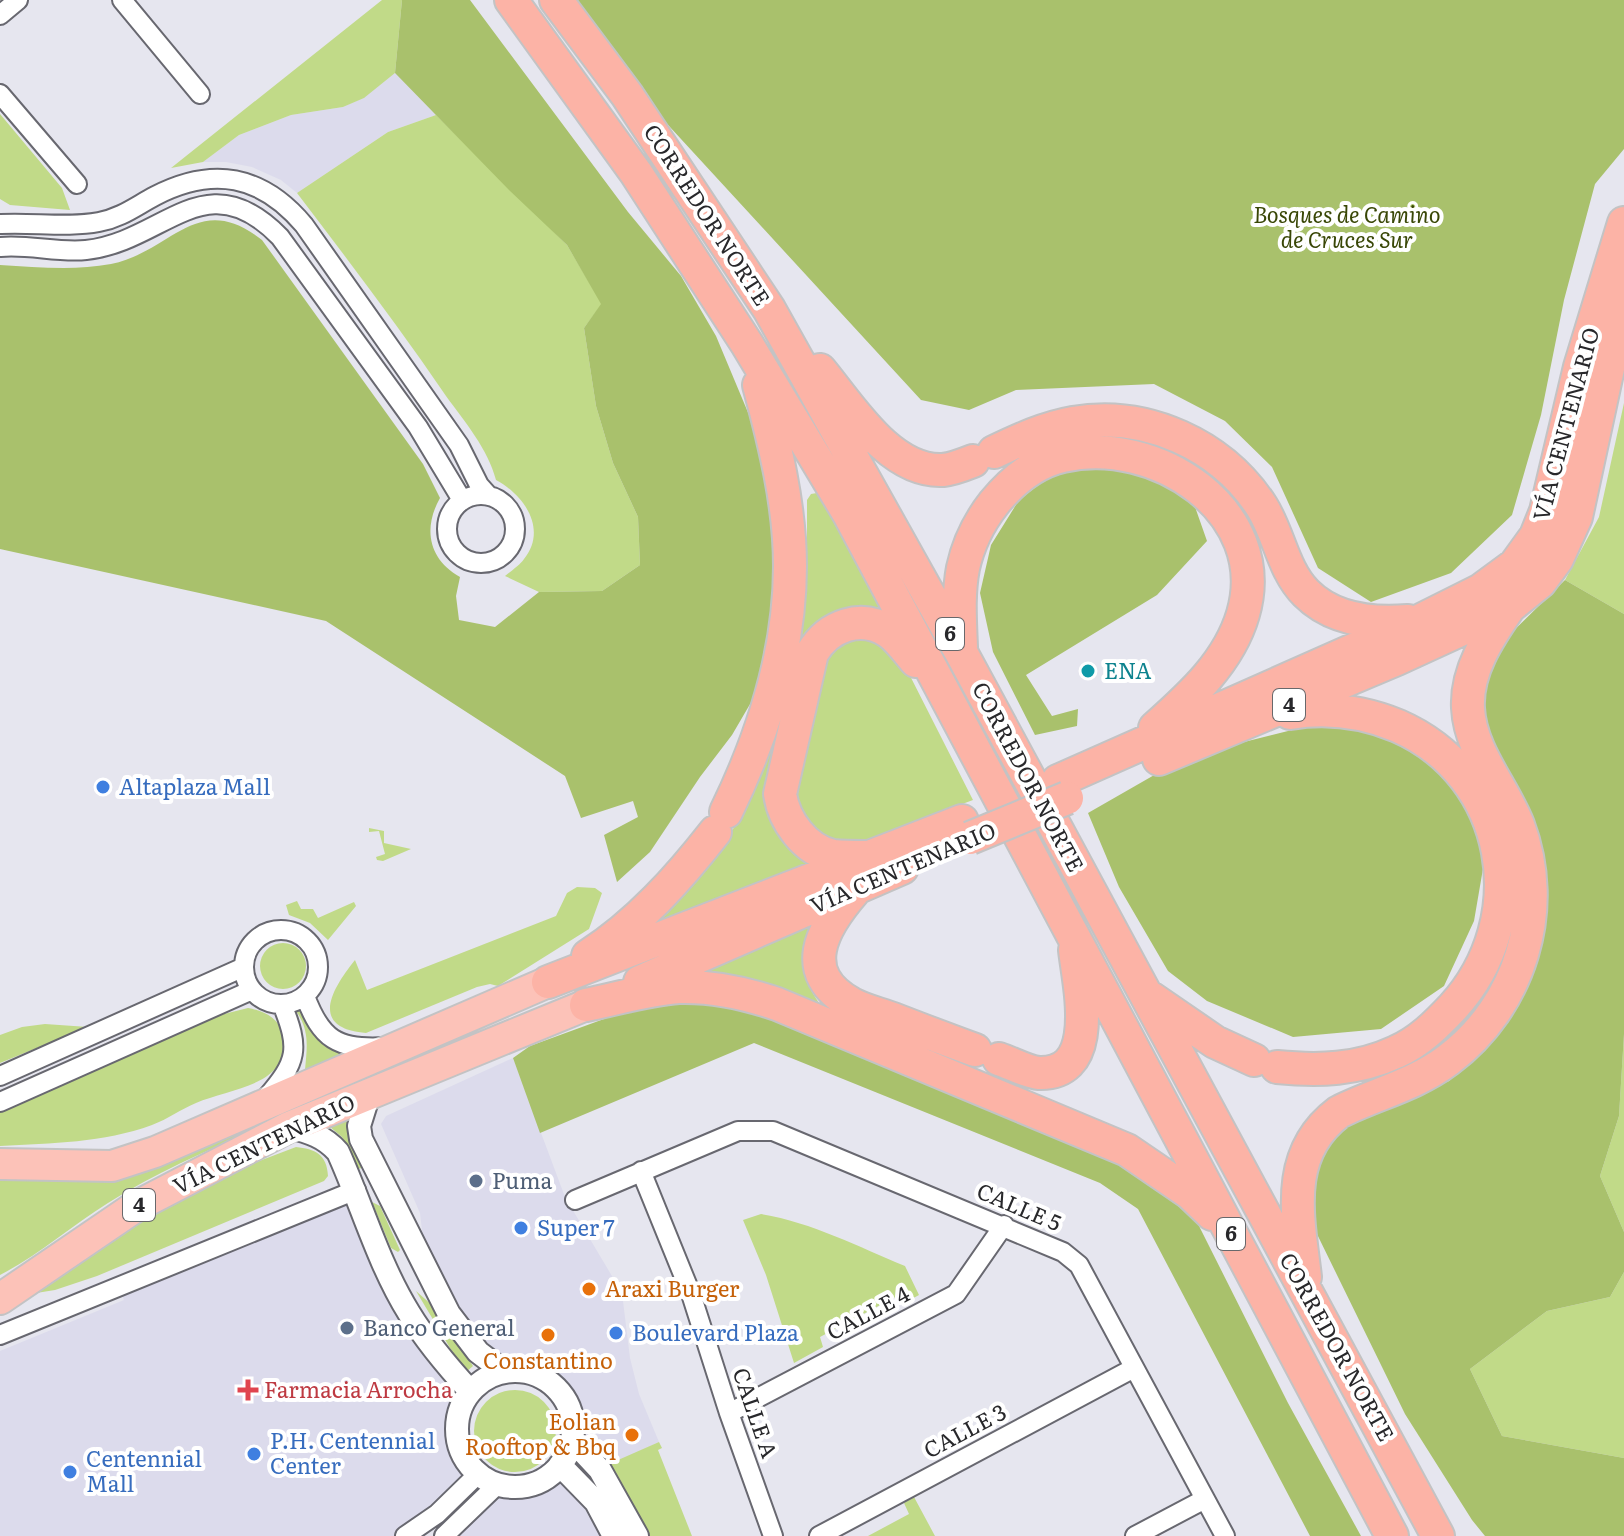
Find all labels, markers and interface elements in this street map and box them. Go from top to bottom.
street label: CORREDOR NORTE [637,117,780,312]
park label: Bosques de Camino de Cruces Sur [1253,197,1441,255]
street label: VÍA CENTENARIO [1523,323,1606,524]
road number: 6 [936,618,964,650]
place label: ENA [1104,653,1151,686]
marker: ENA [1079,662,1097,680]
street label: CORREDOR NORTE [965,675,1093,877]
road number: 4 [1273,689,1305,721]
place label: Altaplaza Mall [119,769,270,802]
marker: Altaplaza Mall [94,778,112,796]
street label: VÍA CENTENARIO [804,813,1000,921]
street label: VÍA CENTENARIO [167,1084,360,1201]
place label: Puma [492,1163,553,1196]
marker: Puma [467,1172,485,1190]
street label: CALLE 5 [972,1173,1067,1238]
road number: 4 [123,1189,155,1221]
place label: Super 7 [537,1210,615,1243]
road number: 6 [1217,1218,1245,1250]
marker: Super 7 [512,1219,530,1237]
street label: CORREDOR NORTE [1273,1246,1404,1447]
place label: Araxi Burger [605,1271,740,1304]
street label: CALLE 4 [820,1276,915,1347]
marker: Araxi Burger [580,1280,598,1298]
place label: Banco General [363,1310,515,1343]
place label: Boulevard Plaza [632,1315,799,1348]
marker: Banco General [338,1319,356,1337]
marker: Boulevard Plaza [607,1324,625,1342]
marker: Constantino [539,1326,557,1344]
place label: Constantino [483,1343,613,1376]
street label: CALLE A [726,1363,787,1462]
place label: Farmacia Arrocha [264,1372,453,1405]
marker: Farmacia Arrocha [239,1381,257,1399]
street label: CALLE 3 [917,1394,1012,1465]
place label: Eolian Rooftop & Bbq [465,1404,616,1462]
place label: P.H. Centennial Center [270,1423,435,1481]
marker: Eolian Rooftop & Bbq [623,1426,641,1444]
place label: Centennial Mall [86,1441,202,1499]
marker: P.H. Centennial Center [245,1445,263,1463]
marker: Centennial Mall [61,1463,79,1481]

